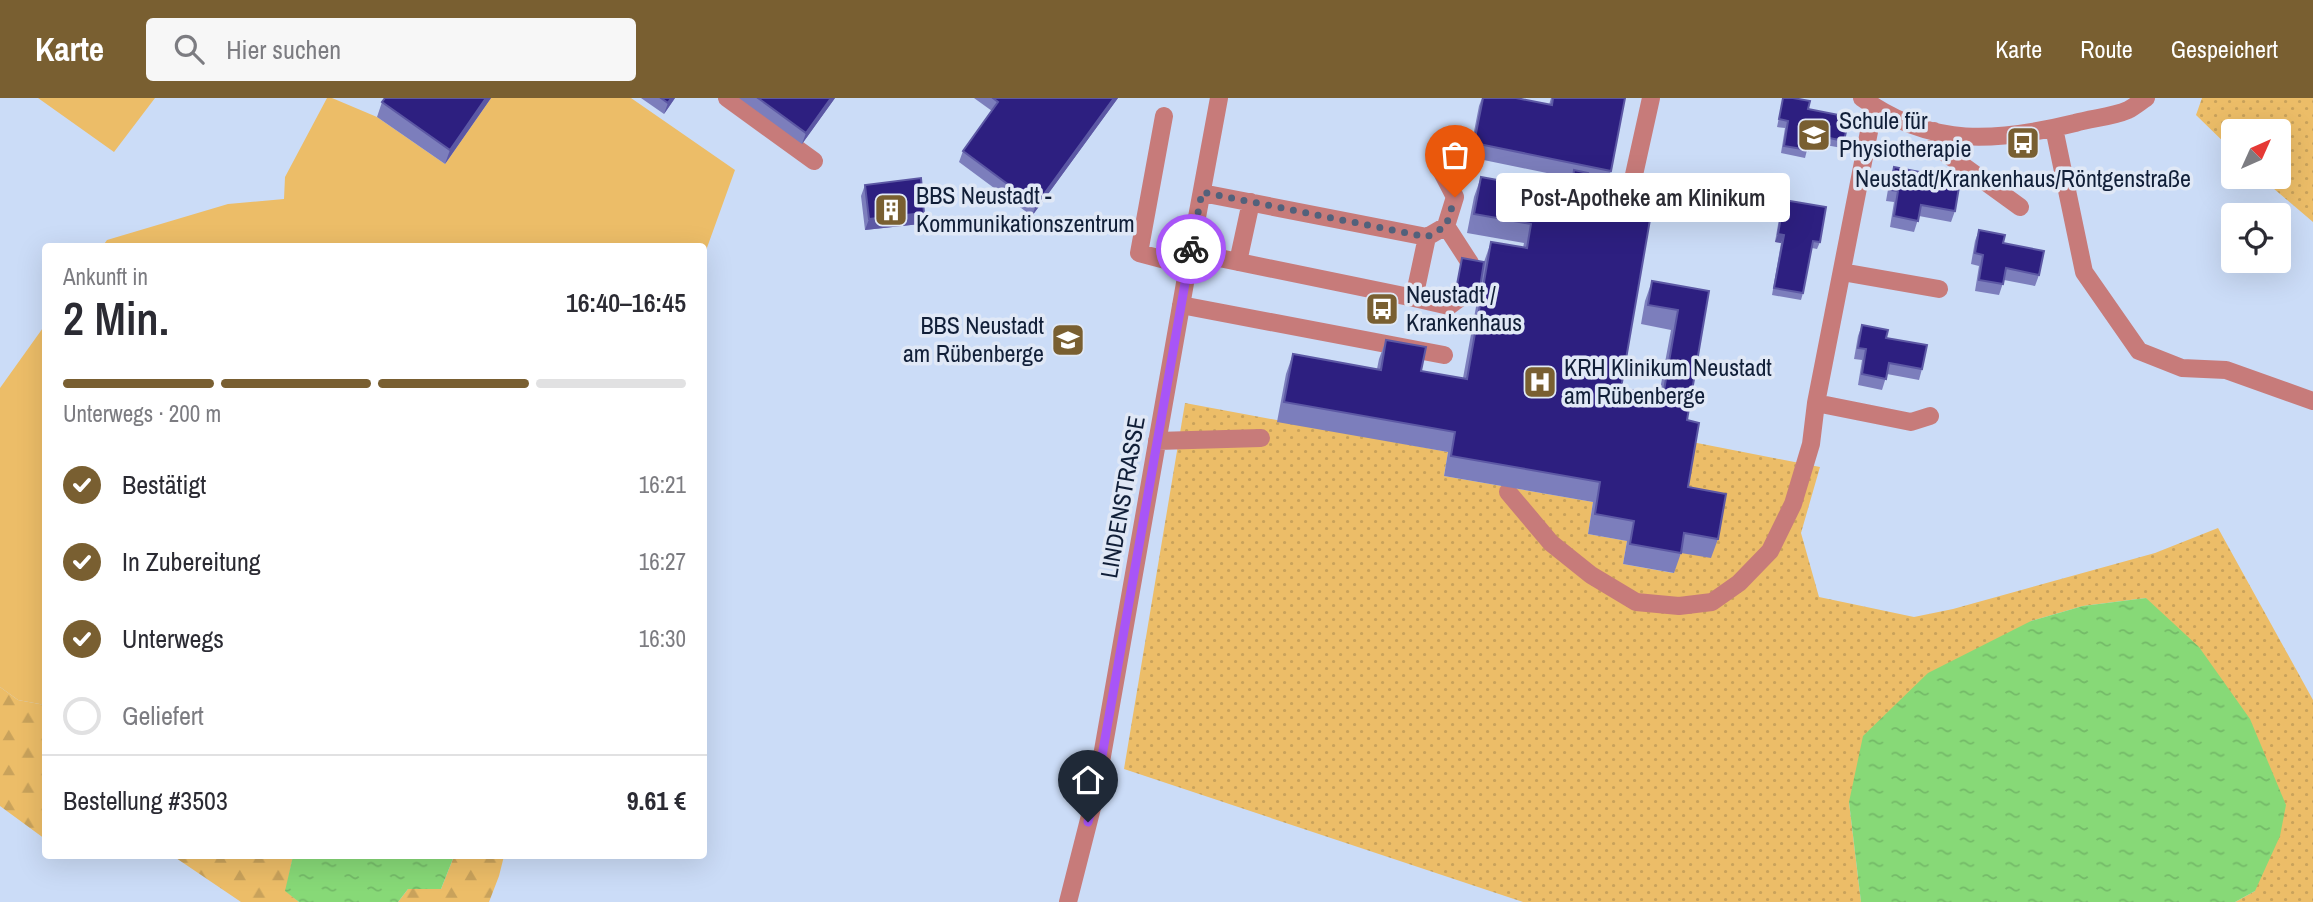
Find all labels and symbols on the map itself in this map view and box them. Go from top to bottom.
place label: Schule für Physiotherapie [1839,104,1971,164]
school or university icon: Schule für Physiotherapie [1795,116,1833,154]
north arrow [2221,119,2291,189]
bus stop icon: Neustadt/Krankenhaus/Röntgenstraße [2004,124,2042,162]
pin [1425,125,1485,197]
place label: Neustadt/Krankenhaus/Röntgenstraße [1855,162,2191,194]
callout: Post-Apotheke am Klinikum [1497,172,1791,222]
place label: BBS Neustadt - Kommunikationszentrum [916,179,1135,239]
building icon: BBS Neustadt - Kommunikationszentrum [872,191,910,229]
courier [1156,214,1226,284]
place label: Neustadt / Krankenhaus [1406,278,1522,338]
bus stop icon: Neustadt / Krankenhaus [1363,290,1401,328]
place label: BBS Neustadt am Rübenberge [903,309,1045,369]
school or university icon: BBS Neustadt am Rübenberge [1049,321,1087,359]
place label: KRH Klinikum Neustadt am Rübenberge [1564,351,1772,411]
hospital icon: KRH Klinikum Neustadt am Rübenberge [1521,363,1559,401]
street label: LINDENSTRASSE [1092,413,1152,580]
pin [1058,750,1118,822]

